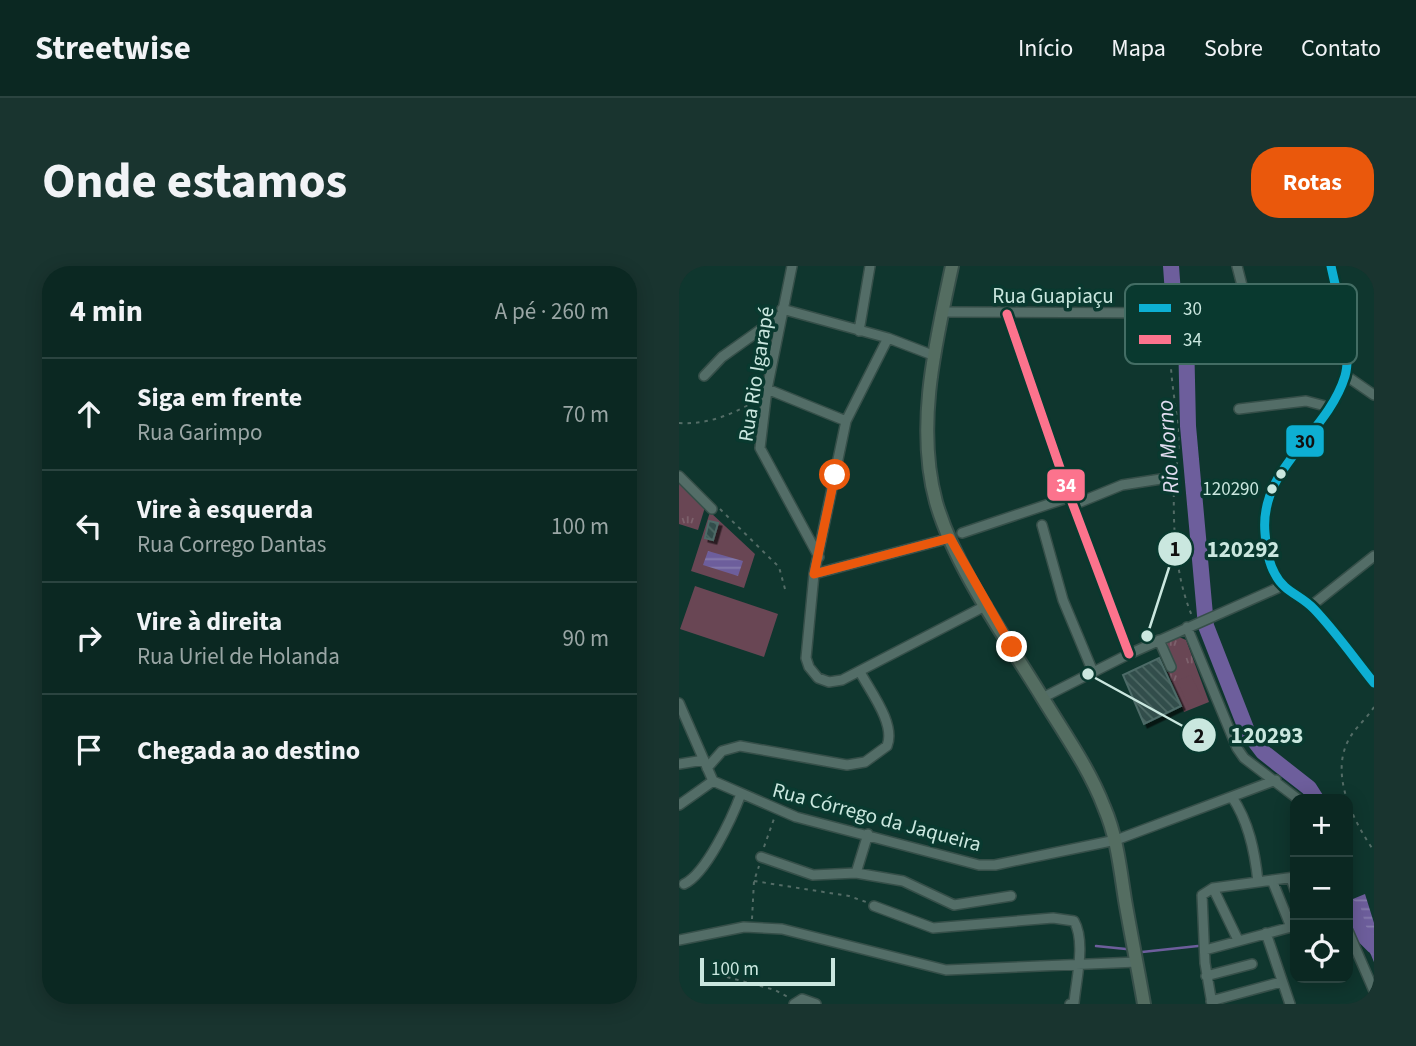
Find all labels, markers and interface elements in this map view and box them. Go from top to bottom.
text: Streetwise [35,25,191,72]
text: Início [1018,31,1073,66]
text: Mapa [1111,31,1166,66]
text: Sobre [1204,31,1263,66]
text: Contato [1301,31,1381,66]
text: Onde estamos [42,147,347,217]
button: Rotas [1251,147,1374,218]
street label: Rua Guapiaçu [992,281,1114,311]
legend [1125,284,1357,364]
text: 4 min [70,290,143,333]
text: A pé · 260 m [495,295,609,328]
text: 30 [1183,296,1202,323]
street label: Rua Rio Igarapé [730,304,782,444]
text: 34 [1183,327,1202,354]
text: Siga em frente [137,379,302,416]
icon: ahead [70,395,108,433]
text: 70 m [562,398,609,431]
water label: Rio Morno [1148,399,1188,495]
text: Rua Garimpo [137,416,263,449]
line badge: 30 [1285,424,1325,458]
text: 30 [1295,429,1315,456]
route start [819,459,850,490]
unlabelled marker [1274,467,1288,481]
line badge: 34 [1046,468,1086,502]
text: 34 [1056,473,1076,500]
place label: 120290 [1202,476,1259,503]
marker: 120290 [1265,482,1279,496]
text: Vire à esquerda [137,491,313,528]
icon: left [70,507,108,545]
text: 100 m [551,510,609,543]
callout: 120292 [1157,527,1293,571]
text: Rua Corrego Dantas [137,528,326,561]
text: 120292 [1207,533,1279,566]
text: 1 [1169,534,1181,564]
text: Vire à direita [137,603,282,640]
icon: right [70,619,108,657]
text: 90 m [562,622,609,655]
route end [996,631,1027,662]
text: Rua Uriel de Holanda [137,640,340,673]
callout: 120293 [1182,713,1318,757]
text: 120293 [1231,719,1303,752]
text: 2 [1193,721,1205,751]
icon: arrive [70,731,108,769]
text: Chegada ao destino [137,732,360,769]
street label: Rua Córrego da Jaqueira [769,775,985,859]
map controls [1290,794,1353,983]
button: + [1290,794,1353,857]
button: − [1290,857,1353,920]
button: locate [1290,920,1353,983]
scale bar [700,955,835,987]
text: 100 m [711,956,759,983]

